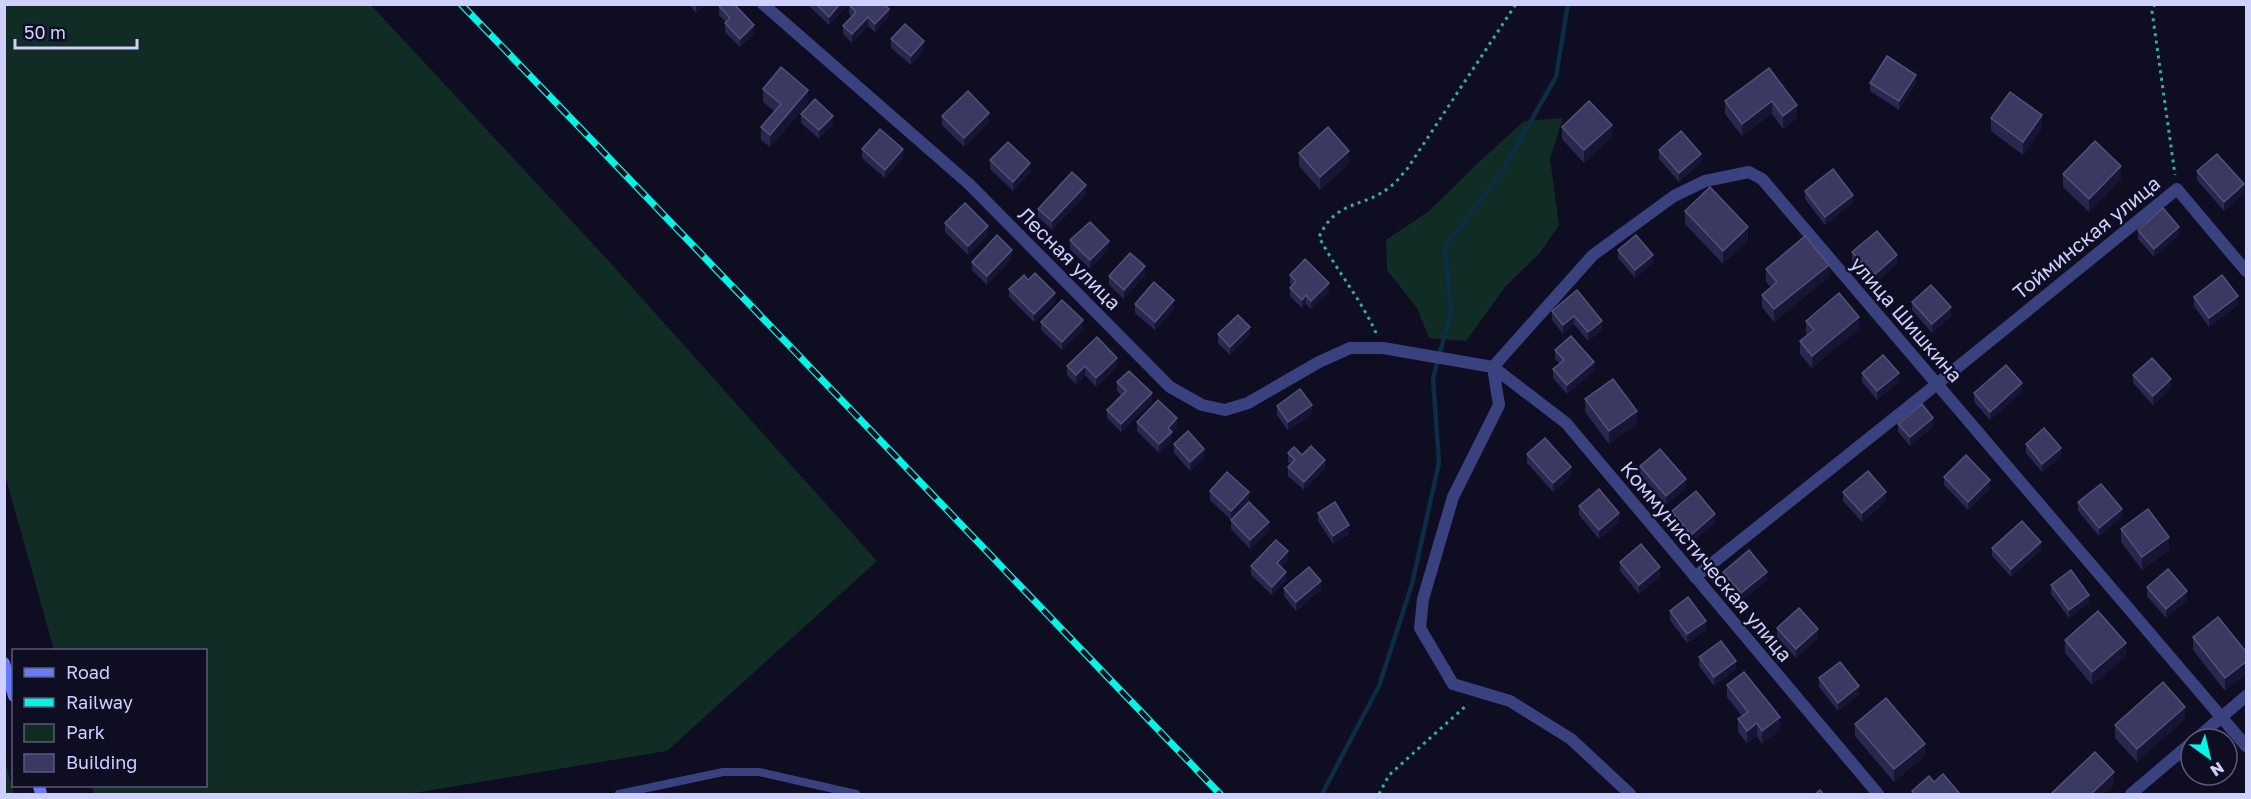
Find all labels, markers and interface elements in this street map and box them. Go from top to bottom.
scale bar [15,12,136,50]
text: 50 m [24,21,66,43]
street label: Тойминская улица [2008,170,2164,304]
street label: Лесная улица [1014,202,1126,314]
street label: улица Шишкина [1846,251,1968,387]
street label: Коммунистическая улица [1616,456,1798,666]
legend [12,649,207,787]
text: Road [66,661,110,683]
text: Railway [66,691,133,713]
text: Park [66,721,105,743]
north arrow [2179,727,2239,787]
text: Building [66,751,137,773]
text: N [2207,758,2228,781]

